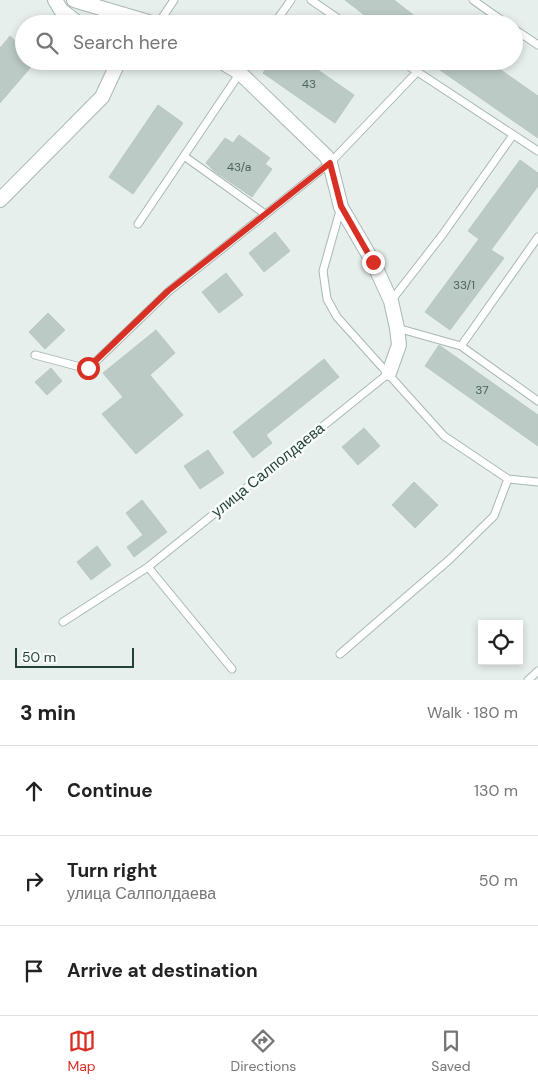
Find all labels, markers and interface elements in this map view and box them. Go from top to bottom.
search box [15,15,523,70]
icon: search [33,29,61,57]
text: Search here [73,30,178,55]
house number: 43 [302,76,316,92]
house number: 43/a [227,159,251,175]
route end [362,251,385,274]
house number: 33/1 [453,277,475,293]
route start [77,357,100,380]
house number: 37 [475,382,489,398]
street label: улица Салполдаева [207,418,329,522]
map controls [478,620,523,665]
button: locate [478,620,523,665]
scale bar [15,645,134,668]
text: 50 m [22,648,56,666]
text: 3 min [20,699,76,727]
text: Walk · 180 m [427,702,518,723]
icon: ahead [20,777,48,805]
text: Continue [67,778,153,803]
text: 130 m [474,780,518,801]
text: Turn right [67,858,157,883]
icon: right [20,867,48,895]
text: 50 m [479,870,518,891]
text: улица Салполдаева [67,883,216,904]
icon: arrive [20,957,48,985]
text: Arrive at destination [67,958,258,983]
tab: Map [67,1027,96,1075]
tab: Directions [231,1027,296,1075]
tab: Saved [431,1027,471,1075]

